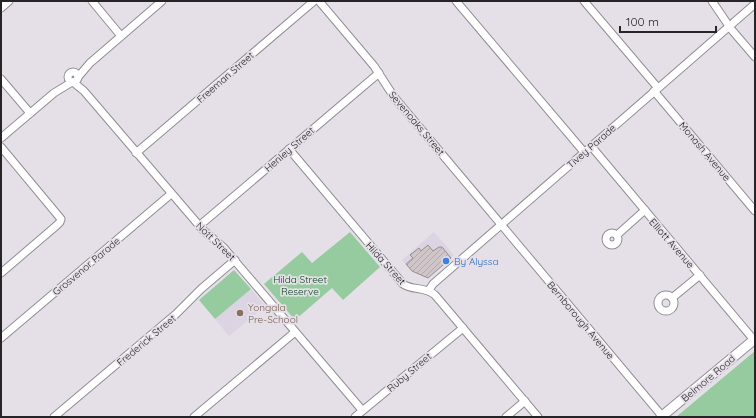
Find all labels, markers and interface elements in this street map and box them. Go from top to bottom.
scale bar [620,8,716,34]
text: 100 m [626,14,659,29]
street label: Freeman Street [194,49,257,106]
street label: Sevenoaks Street [386,88,448,159]
street label: Monash Avenue [676,119,733,184]
street label: Tivey Parade [564,121,619,171]
street label: Henley Street [262,124,318,175]
street label: Elliott Avenue [646,216,697,271]
street label: Nott Street [193,219,239,264]
street label: Grosvenor Parade [50,234,123,298]
street label: Hilda Street [363,239,409,288]
place label: By Alyssa [454,255,499,268]
marker: By Alyssa [441,256,451,266]
park label: Hilda Street Reserve [273,273,327,298]
street label: Bernborough Avenue [544,279,617,362]
place label: Yongala Pre-School [248,301,298,326]
marker: Yongala Pre-School [235,308,245,318]
street label: Frederick Street [114,312,179,369]
street label: Ruby Street [384,350,435,395]
street label: Belmore Road [679,352,738,405]

